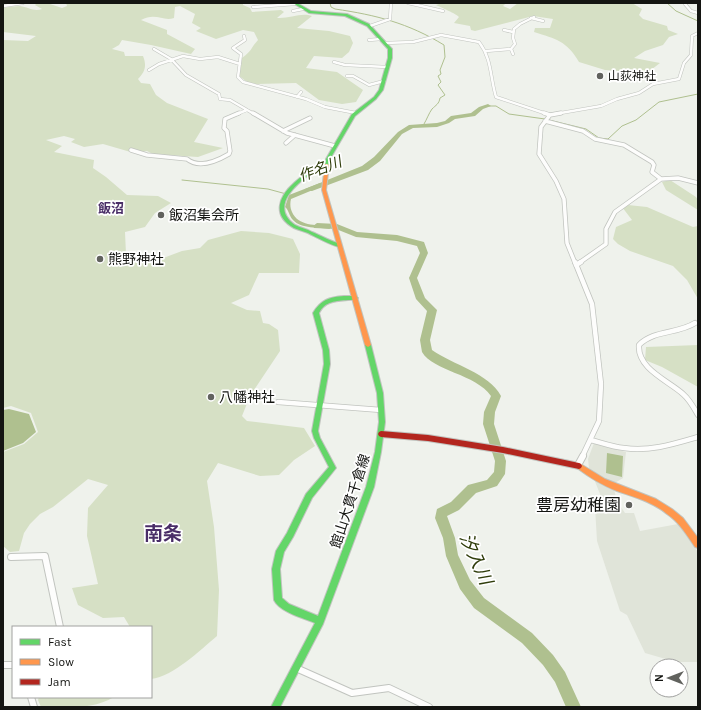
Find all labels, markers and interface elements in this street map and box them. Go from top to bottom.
place label: 山荻神社 [608,69,656,83]
marker: 山荻神社 [595,71,605,81]
water label: 作名川 [296,152,346,185]
district label: 飯沼 [98,201,124,216]
place label: 飯沼集会所 [169,207,239,224]
marker: 飯沼集会所 [156,210,166,220]
place label: 熊野神社 [108,251,164,268]
marker: 熊野神社 [95,254,105,264]
place label: 八幡神社 [219,389,275,406]
marker: 八幡神社 [206,392,216,402]
street label: 館山大貫千倉線 [327,452,374,550]
place label: 豊房幼稚園 [536,495,621,515]
marker: 豊房幼稚園 [624,500,634,510]
district label: 南条 [144,523,182,545]
water label: 汐入川 [455,530,498,590]
legend [12,626,152,698]
text: Fast [48,635,72,649]
text: Slow [48,655,74,669]
north arrow [649,658,689,698]
text: N [653,674,666,682]
text: Jam [48,675,71,689]

